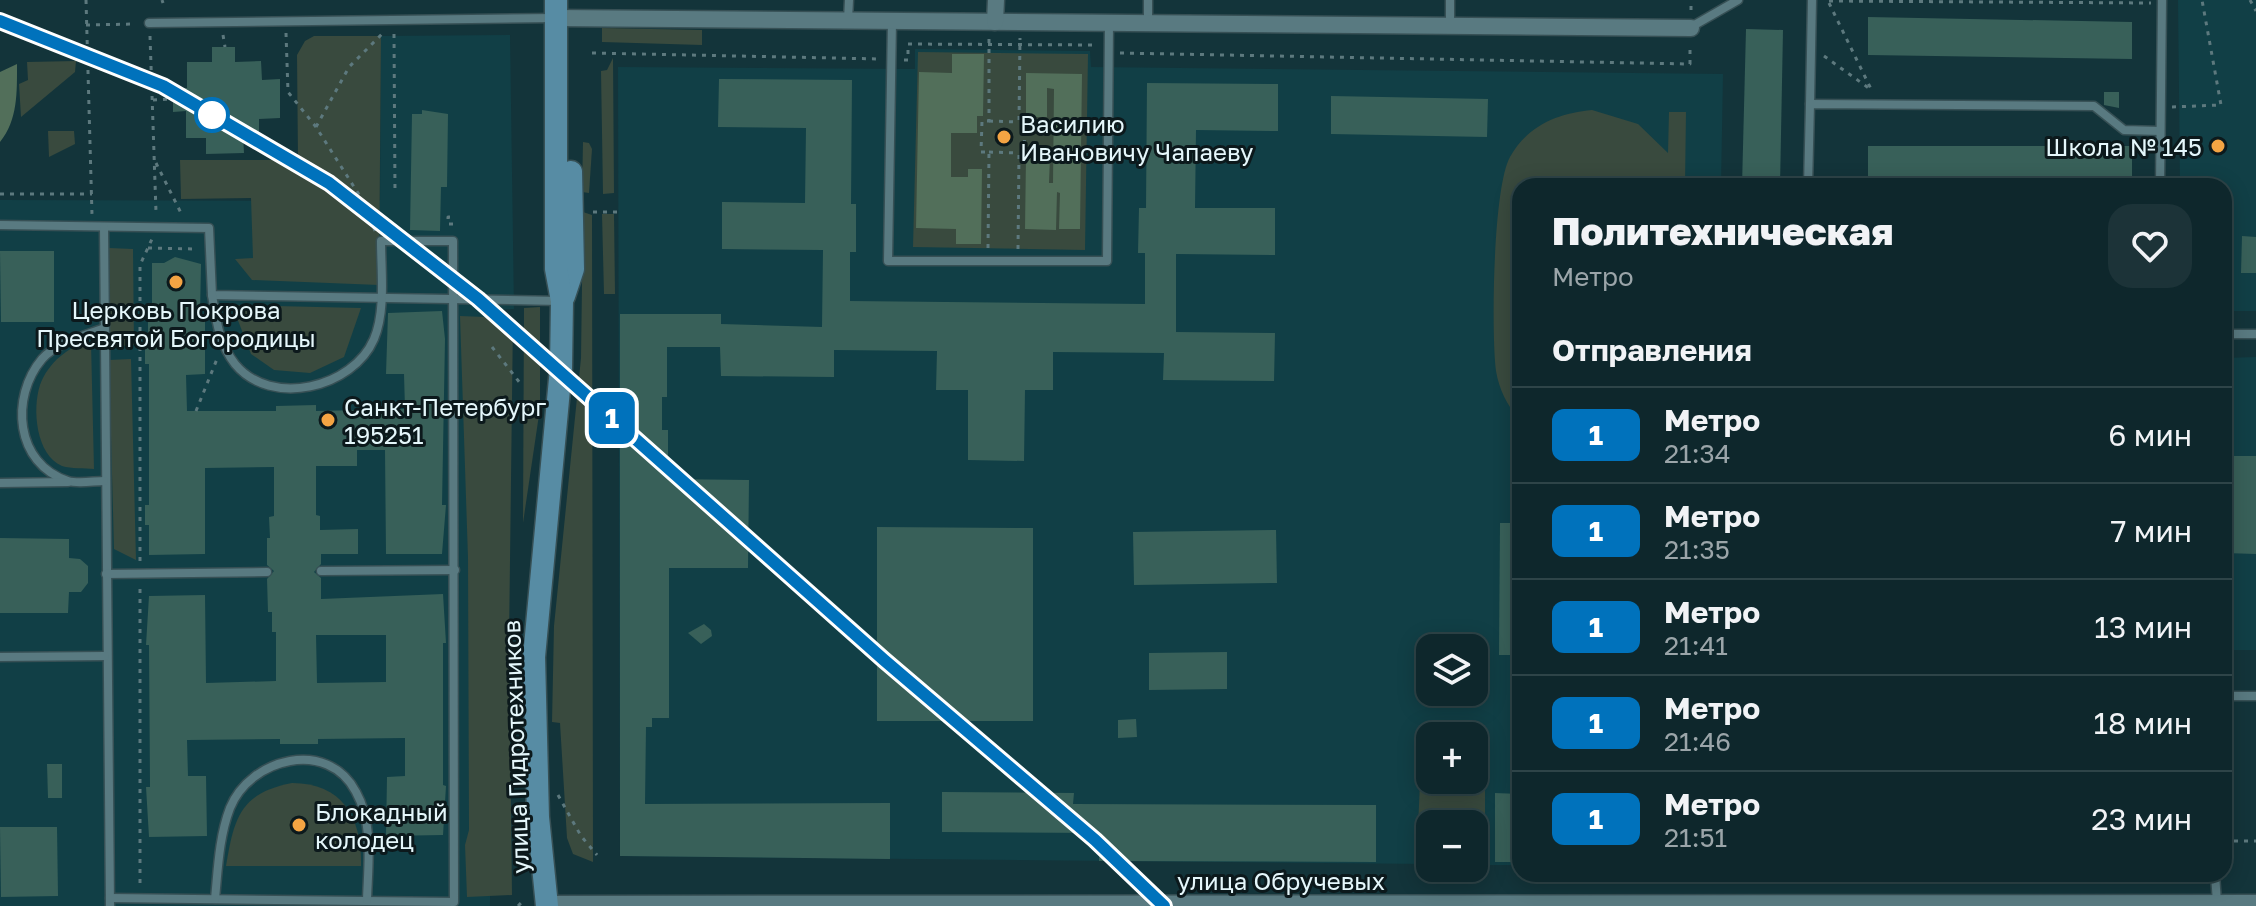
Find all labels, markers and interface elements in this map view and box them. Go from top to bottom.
unlabelled marker [195,98,229,132]
place label: Василию Ивановичу Чапаеву [1020,109,1253,166]
marker: Василию Ивановичу Чапаеву [995,128,1013,146]
place label: Школа № 145 [2045,132,2202,161]
marker: Школа № 145 [2209,137,2227,155]
button: heart [2108,204,2192,288]
text: Политехническая [1552,208,1893,253]
text: Метро [1552,261,1634,292]
marker: Церковь Покрова Пресвятой Богородицы [167,273,185,291]
place label: Церковь Покрова Пресвятой Богородицы [36,295,316,352]
text: Отправления [1552,332,1752,368]
place label: Санкт-Петербург 195251 [344,392,546,449]
line badge: 1 [586,392,638,444]
text: 1 [605,401,619,434]
text: Метро [1664,402,1760,438]
marker: Санкт-Петербург 195251 [319,411,337,429]
text: 6 мин [2108,417,2192,453]
text: 1 [1589,418,1603,451]
text: 21:34 [1664,438,1731,469]
text: Метро [1664,498,1760,534]
text: 7 мин [2110,513,2192,549]
text: 1 [1589,514,1603,547]
text: 21:35 [1664,534,1730,565]
text: Метро [1664,594,1760,630]
text: 13 мин [2094,609,2192,645]
text: 1 [1589,610,1603,643]
street label: улица Гидротехников [496,620,534,874]
text: 21:41 [1664,630,1728,661]
map controls [1416,634,1488,882]
button: layers [1416,634,1488,706]
text: Метро [1664,690,1760,726]
text: 18 мин [2093,705,2192,741]
text: 1 [1589,706,1603,739]
button: + [1416,722,1488,794]
text: 21:46 [1664,726,1731,757]
text: Метро [1664,786,1760,822]
place label: Блокадный колодец [315,797,448,854]
text: 23 мин [2091,801,2192,837]
text: 1 [1589,802,1603,835]
button: − [1416,810,1488,882]
marker: Блокадный колодец [290,816,308,834]
text: 21:51 [1664,822,1727,853]
street label: улица Обручевых [1177,866,1385,895]

